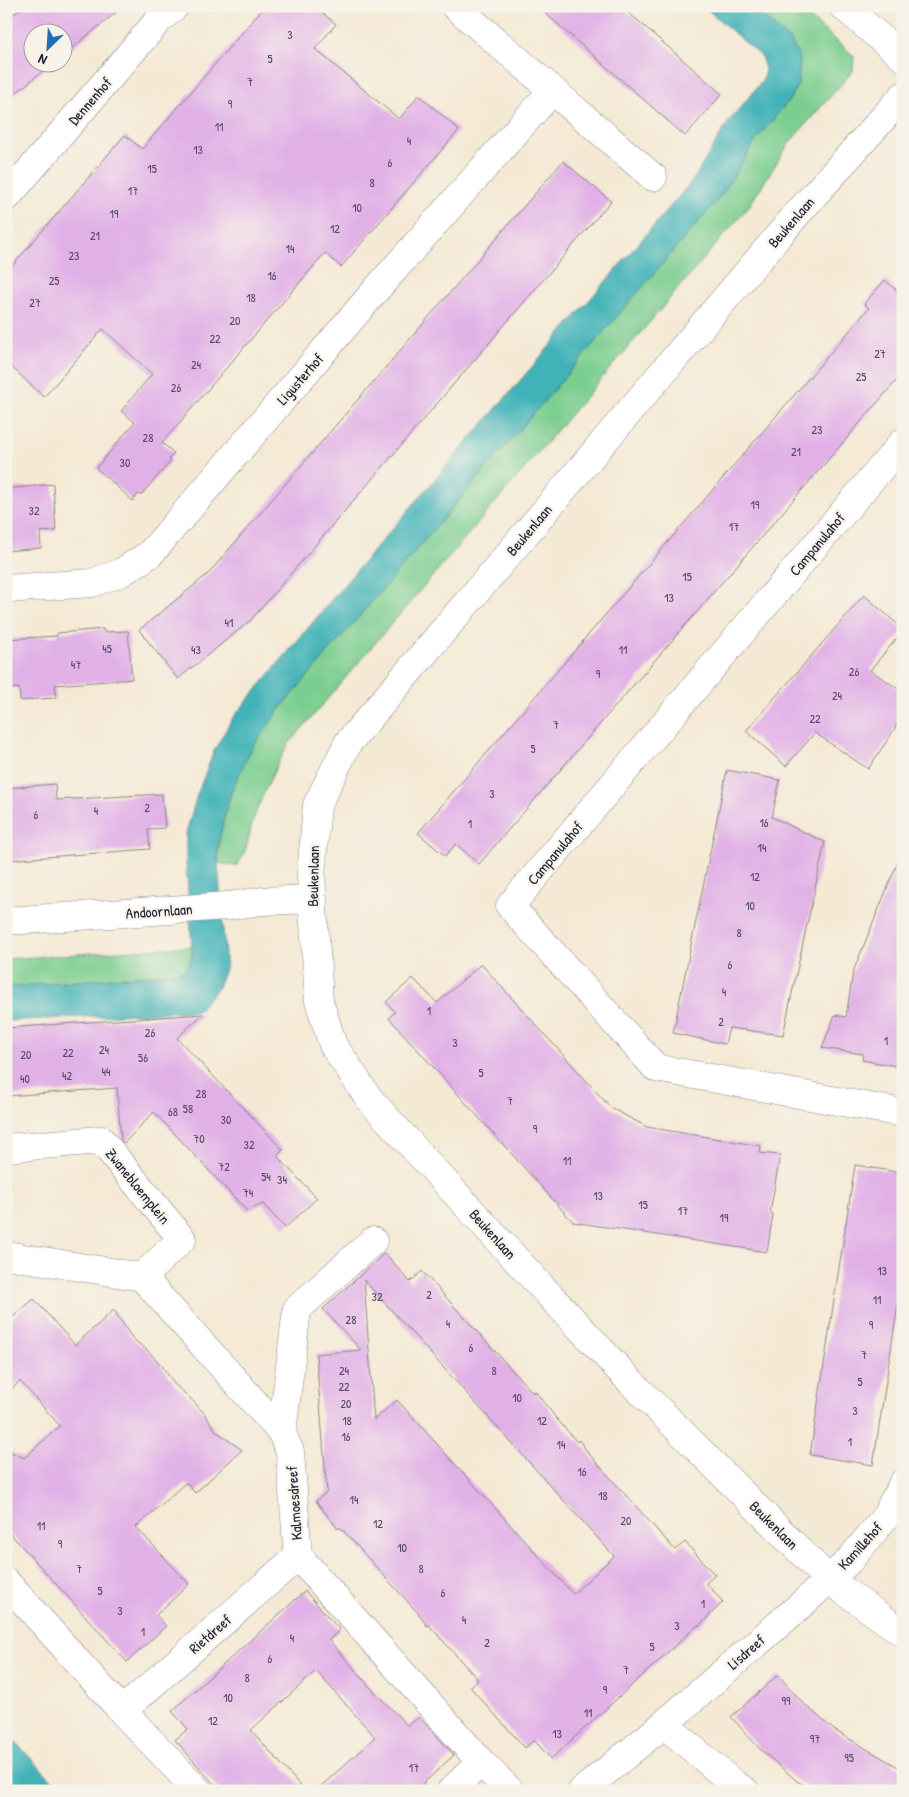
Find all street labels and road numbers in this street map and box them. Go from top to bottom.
street label: Dennenhof [63,72,117,129]
street label: Beukenlaan [763,192,819,252]
street label: Ligusterhof [272,348,329,409]
street label: Beukenlaan [501,500,557,560]
street label: Campanulahof [784,507,850,580]
street label: Campanulahof [522,816,588,889]
street label: Beukenlaan [302,845,324,907]
street label: Andoornlaan [125,898,193,924]
street label: Zwanebloemplein [101,1144,175,1229]
street label: Beukenlaan [465,1204,521,1264]
street label: Kalmoesdreef [281,1464,307,1541]
street label: Beukenlaan [745,1496,803,1554]
street label: Kamillehof [833,1517,887,1574]
street label: Rietdreef [184,1609,236,1658]
street label: Lisdreef [723,1629,770,1674]

